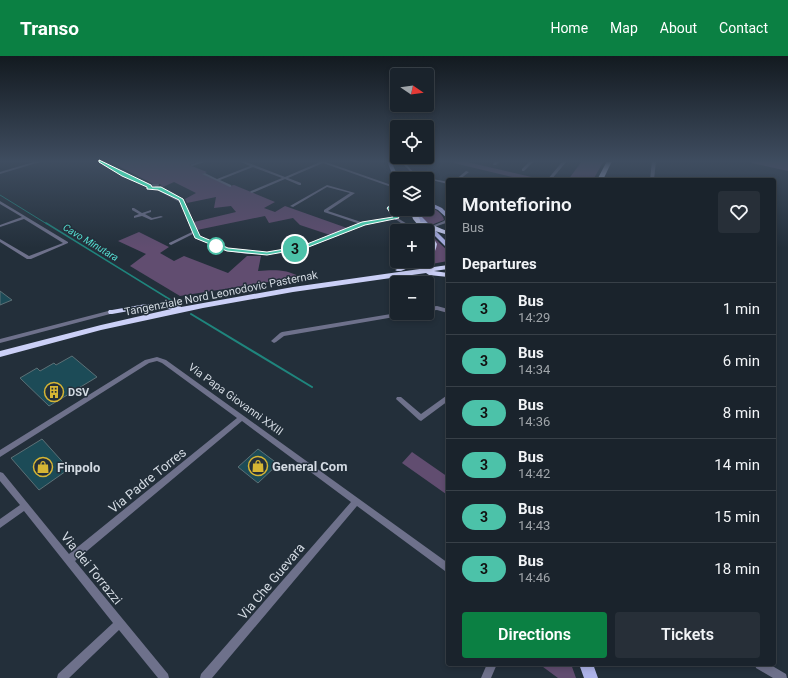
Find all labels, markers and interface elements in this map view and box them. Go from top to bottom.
text: Transo [20,17,79,40]
text: Home [550,20,588,36]
text: Map [610,20,638,36]
text: About [660,20,697,36]
text: Contact [719,20,768,36]
north arrow [390,68,434,112]
map controls [390,68,434,320]
button: locate [390,120,434,164]
button: layers [390,172,434,216]
button: heart [718,191,760,233]
text: Montefiorino [462,193,572,216]
text: Bus [462,220,484,235]
water label: Cavo Minutara [61,222,120,263]
button: + [390,224,434,268]
line badge: 3 [282,236,308,262]
unlabelled marker [207,237,225,255]
text: 3 [291,241,299,257]
text: Departures [462,255,537,273]
street label: Tangenziale Nord Leonodovic Pasternak [123,268,319,319]
button: − [390,276,434,320]
text: Bus [518,292,544,310]
text: 1 min [723,300,760,318]
text: 3 [480,301,488,317]
text: 14:29 [518,310,550,325]
text: Bus [518,344,544,362]
text: 6 min [723,352,760,370]
text: 3 [480,353,488,369]
street label: Via Papa Giovanni XXIII [186,361,286,438]
text: 14:34 [518,362,550,377]
building icon: DSV [43,381,65,403]
place label: DSV [68,386,90,399]
text: Bus [518,396,544,414]
text: 8 min [723,404,760,422]
text: 3 [480,405,488,421]
text: 14:36 [518,414,550,429]
street label: Via Padre Torres [106,444,189,516]
text: Bus [518,448,544,466]
shop icon: General Com [247,455,269,477]
shop icon: Finpolo [32,456,54,478]
text: 14 min [714,456,760,474]
text: 3 [480,457,488,473]
place label: General Com [272,459,347,474]
place label: Finpolo [57,460,100,475]
text: 14:42 [518,466,550,481]
text: Bus [518,500,544,518]
text: 15 min [714,508,760,526]
text: 3 [480,509,488,525]
text: 14:43 [518,518,550,533]
street label: Via dei Torrazzi [58,529,125,607]
street label: Via Che Guevara [235,540,308,622]
text: Bus [518,552,544,570]
text: 18 min [714,560,760,578]
text: 3 [480,561,488,577]
text: 14:46 [518,570,550,585]
button: Directions [462,612,607,658]
button: Tickets [615,612,760,658]

